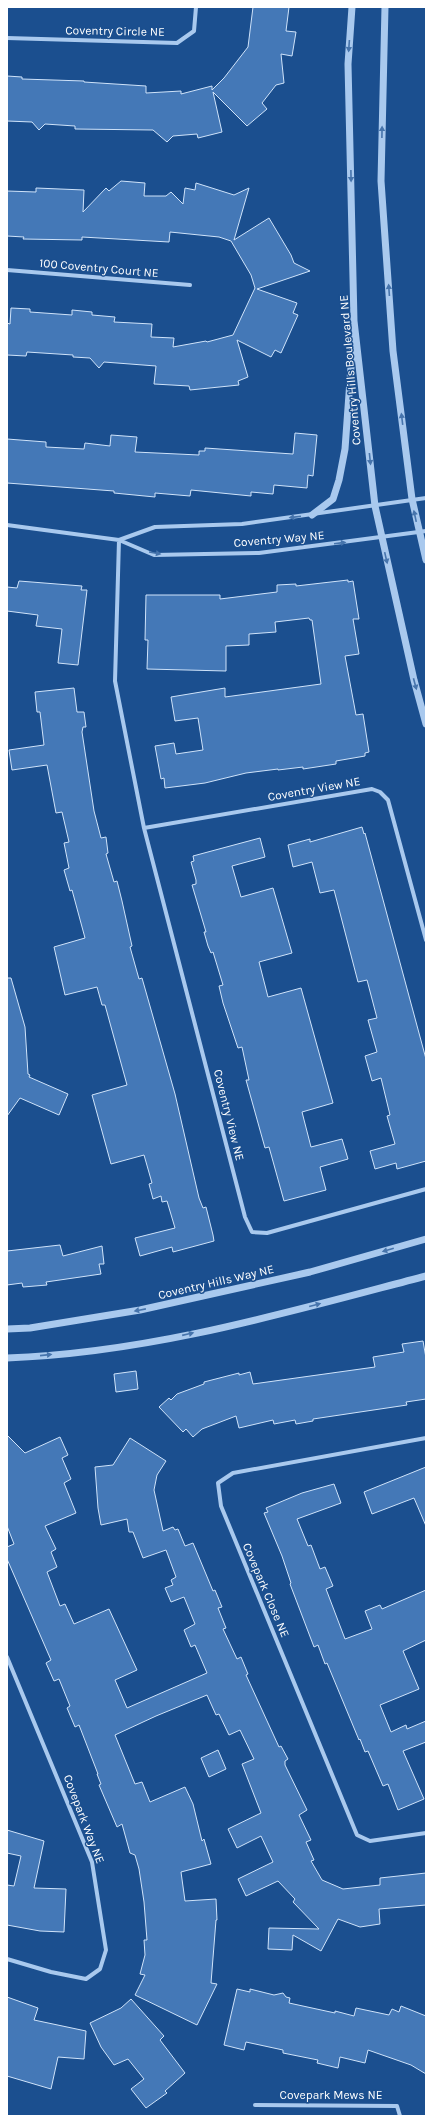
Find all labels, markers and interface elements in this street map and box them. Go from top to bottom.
street label: Coventry Circle NE [65,23,165,39]
one-way arrow [346,40,353,52]
one-way arrow [379,125,385,138]
one-way arrow [347,170,354,182]
street label: 100 Coventry Court NE [39,256,159,280]
one-way arrow [385,284,392,296]
street label: Coventry Hills Boulevard NE [336,294,364,446]
one-way arrow [399,413,405,425]
one-way arrow [366,453,373,465]
one-way arrow [412,510,418,522]
one-way arrow [289,514,301,521]
street label: Coventry Way NE [233,528,325,550]
one-way arrow [334,539,346,546]
one-way arrow [149,551,161,557]
one-way arrow [384,551,390,564]
one-way arrow [412,679,418,691]
street label: Coventry View NE [267,774,361,804]
street label: Coventry View NE [211,1068,247,1162]
one-way arrow [382,1247,394,1253]
street label: Coventry Hills Way NE [157,1262,275,1302]
one-way arrow [309,1302,321,1308]
one-way arrow [134,1307,146,1313]
one-way arrow [182,1330,194,1336]
one-way arrow [40,1352,52,1359]
street label: Covepark Close NE [240,1541,292,1639]
street label: Covepark Way NE [61,1773,107,1865]
street label: Covepark Mews NE [280,2088,382,2102]

